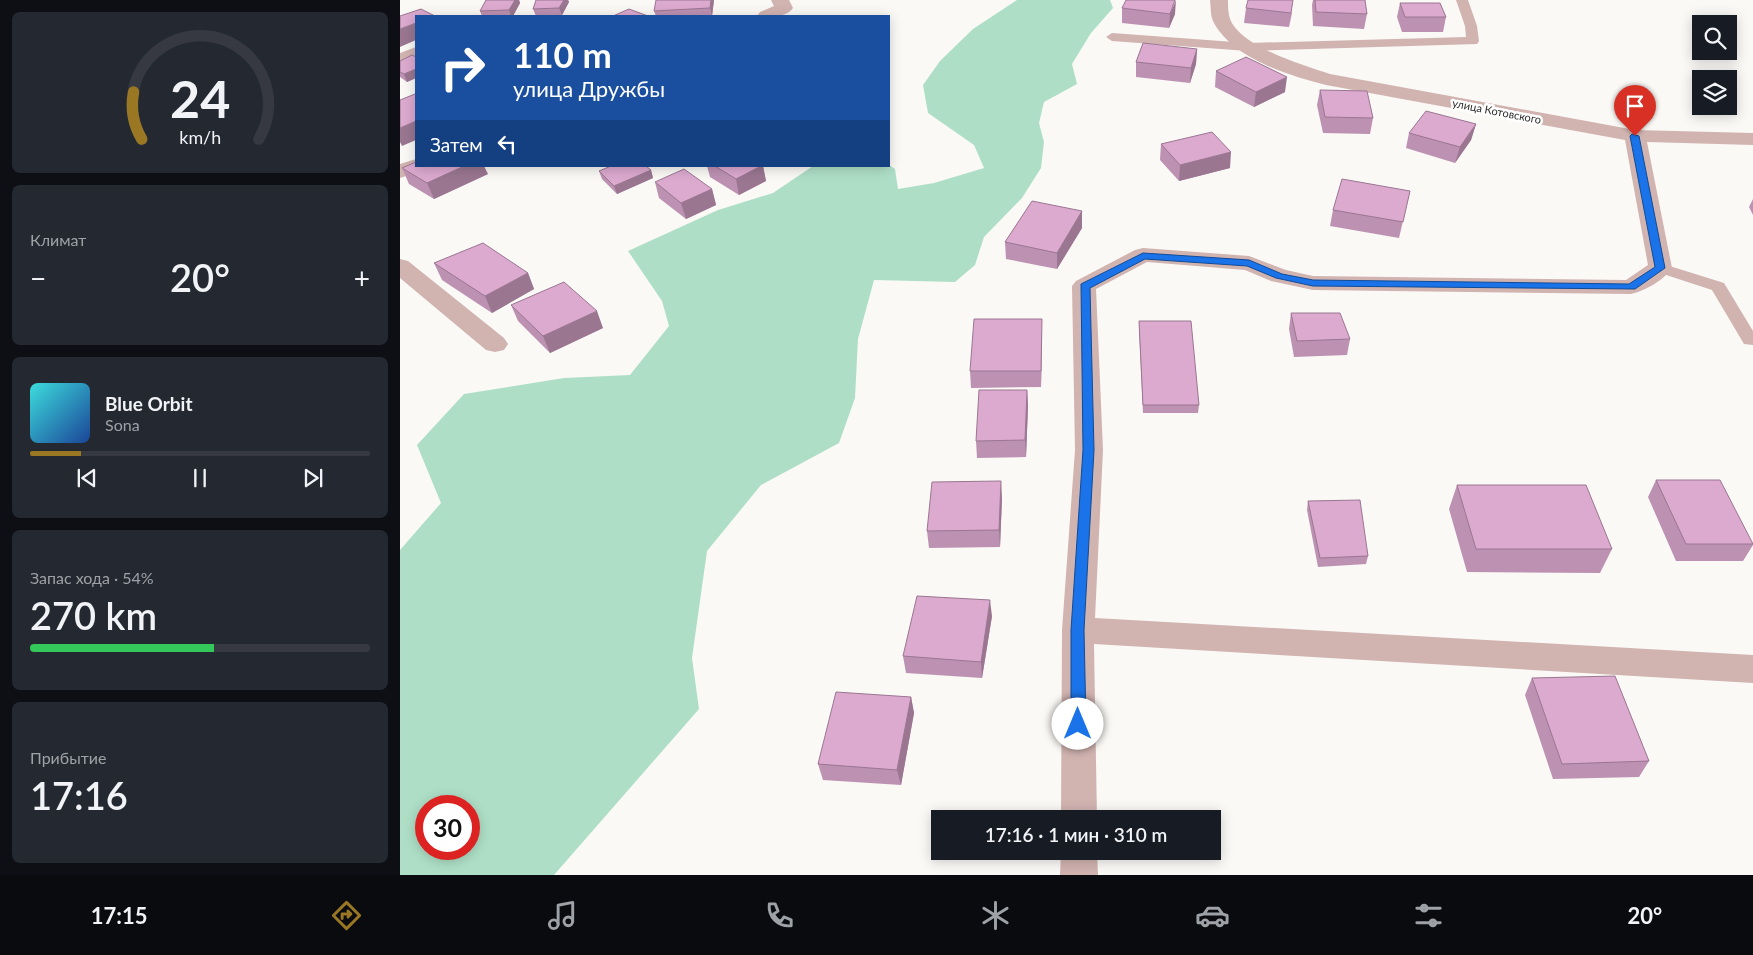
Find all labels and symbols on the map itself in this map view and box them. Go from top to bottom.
pin [1614,85,1656,136]
street label: улица Котовского [1451,96,1543,126]
position arrow [1051,697,1103,749]
speed limit sign: 30 [415,795,480,860]

